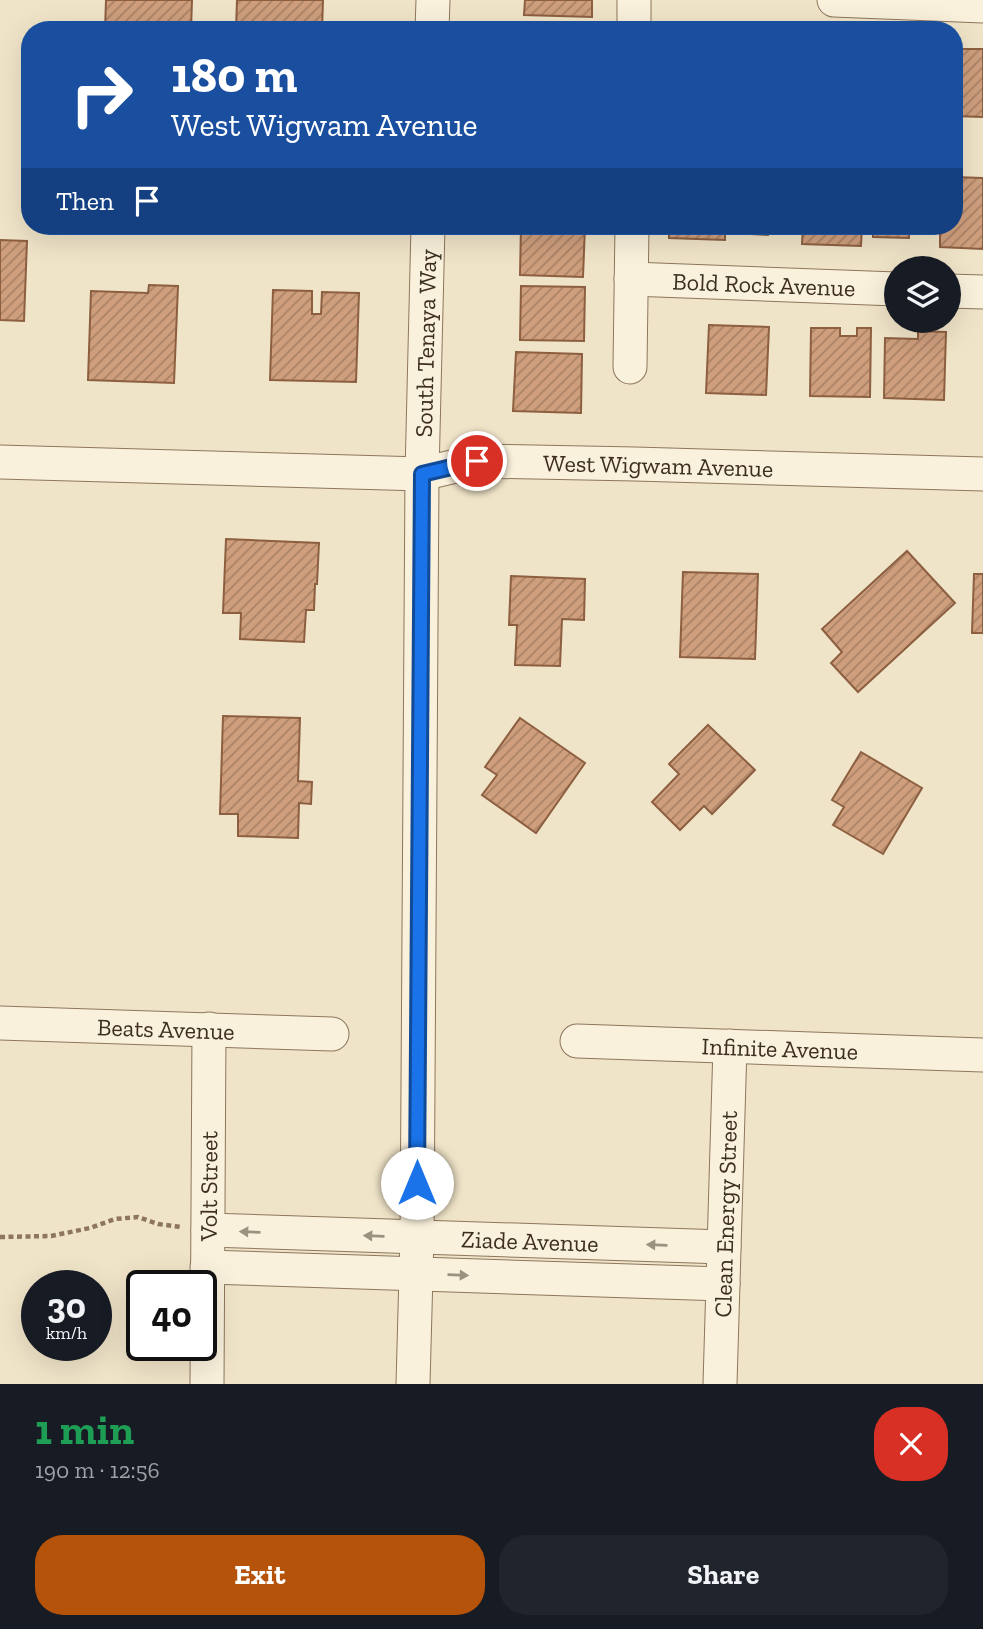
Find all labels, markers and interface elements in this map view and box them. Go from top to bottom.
text: 180 m [171,46,298,105]
icon: right [56,49,147,140]
text: West Wigwam Avenue [171,106,478,144]
icon: arrive [128,182,166,220]
text: Then [56,185,114,217]
street label: South Tenaya Way [408,248,442,438]
map controls [884,256,961,333]
button: layers [884,256,961,333]
street label: Bold Rock Avenue [672,266,856,302]
pin [447,431,507,491]
icon: arrive [458,442,496,480]
street label: West Wigwam Avenue [543,448,774,482]
street label: Beats Avenue [97,1012,235,1045]
street label: Infinite Avenue [701,1031,859,1065]
street label: Clean Energy Street [707,1110,743,1318]
street label: Volt Street [193,1131,223,1242]
position arrow [380,1146,454,1220]
street label: Ziade Avenue [461,1224,599,1257]
one-way arrow [239,1226,261,1237]
one-way arrow [363,1230,385,1241]
one-way arrow [646,1240,668,1251]
speed limit sign: 40 [126,1270,217,1361]
one-way arrow [447,1270,469,1281]
text: 30 [47,1285,86,1327]
text: km/h [46,1322,87,1344]
text: 1 min [35,1404,134,1455]
button: close [874,1407,948,1481]
text: 190 m · 12:56 [35,1456,160,1484]
button: Exit [35,1535,485,1615]
button: Share [499,1535,948,1615]

